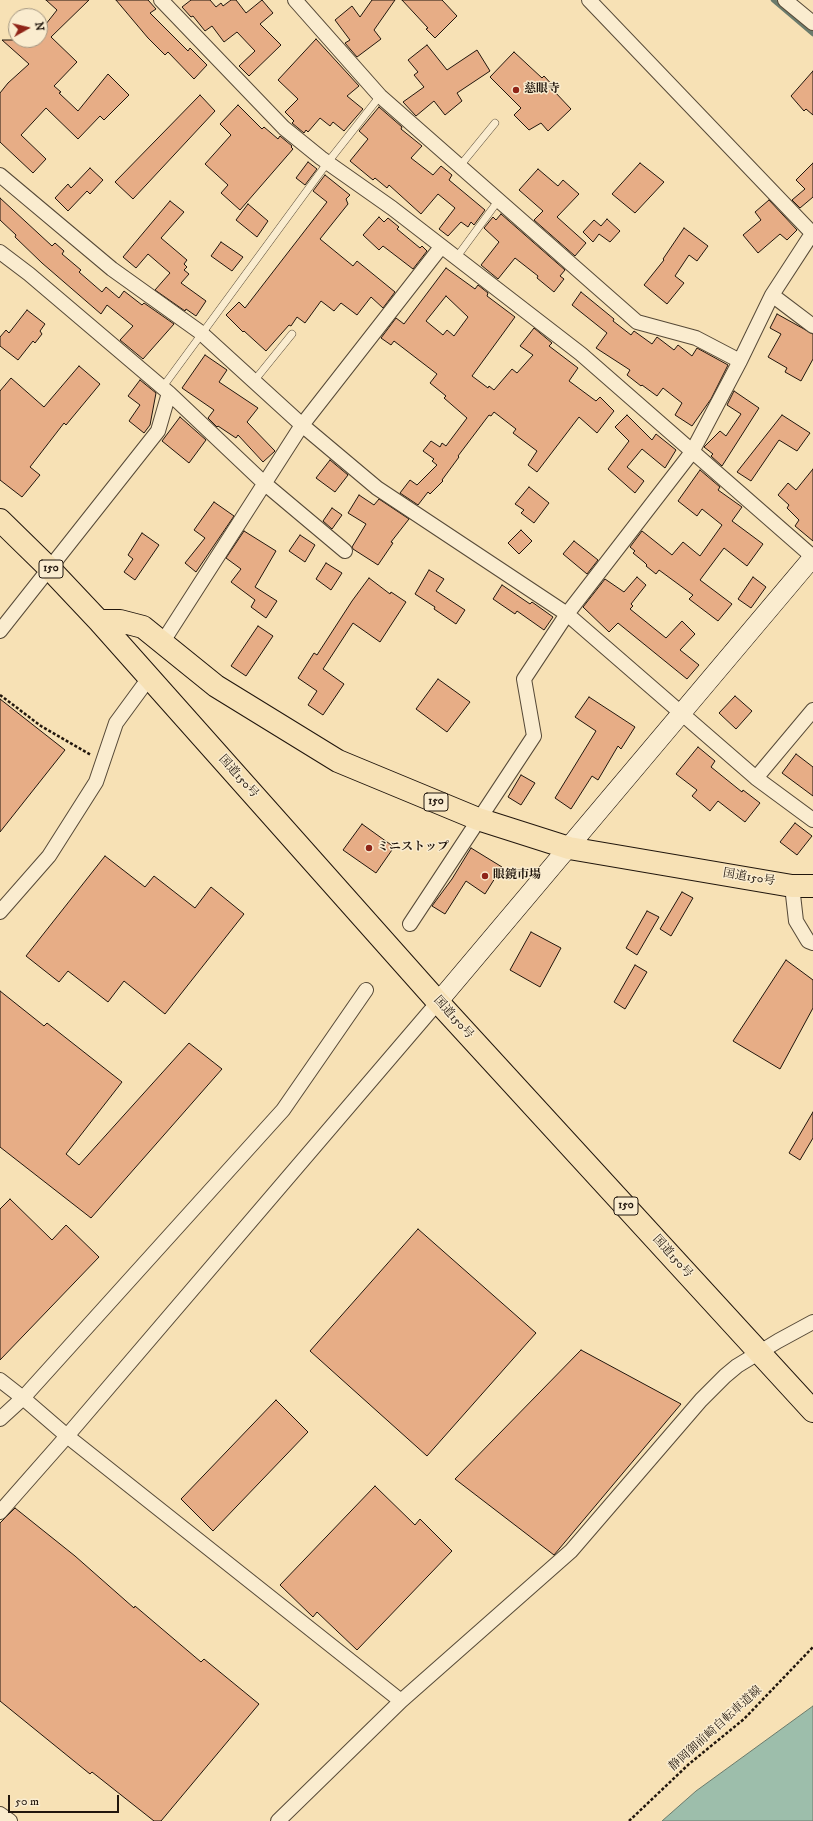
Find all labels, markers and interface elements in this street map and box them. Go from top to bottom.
north arrow [8,8,48,48]
text: N [31,21,46,32]
place label: 慈眼寺 [524,83,560,97]
marker: 慈眼寺 [511,85,521,95]
road number: 150 [39,560,63,578]
street label: 国道150号 [215,753,261,801]
road number: 150 [424,793,448,811]
place label: ミニストップ [377,841,449,855]
marker: ミニストップ [364,843,374,853]
street label: 国道150号 [722,867,776,889]
place label: 眼鏡市場 [493,869,541,883]
marker: 眼鏡市場 [480,871,490,881]
street label: 国道150号 [430,994,476,1042]
road number: 150 [614,1197,638,1215]
street label: 国道150号 [649,1233,695,1281]
street label: 静岡御前崎自転車道線 [667,1684,765,1774]
scale bar [10,1787,121,1813]
text: 50 m [15,1794,39,1809]

